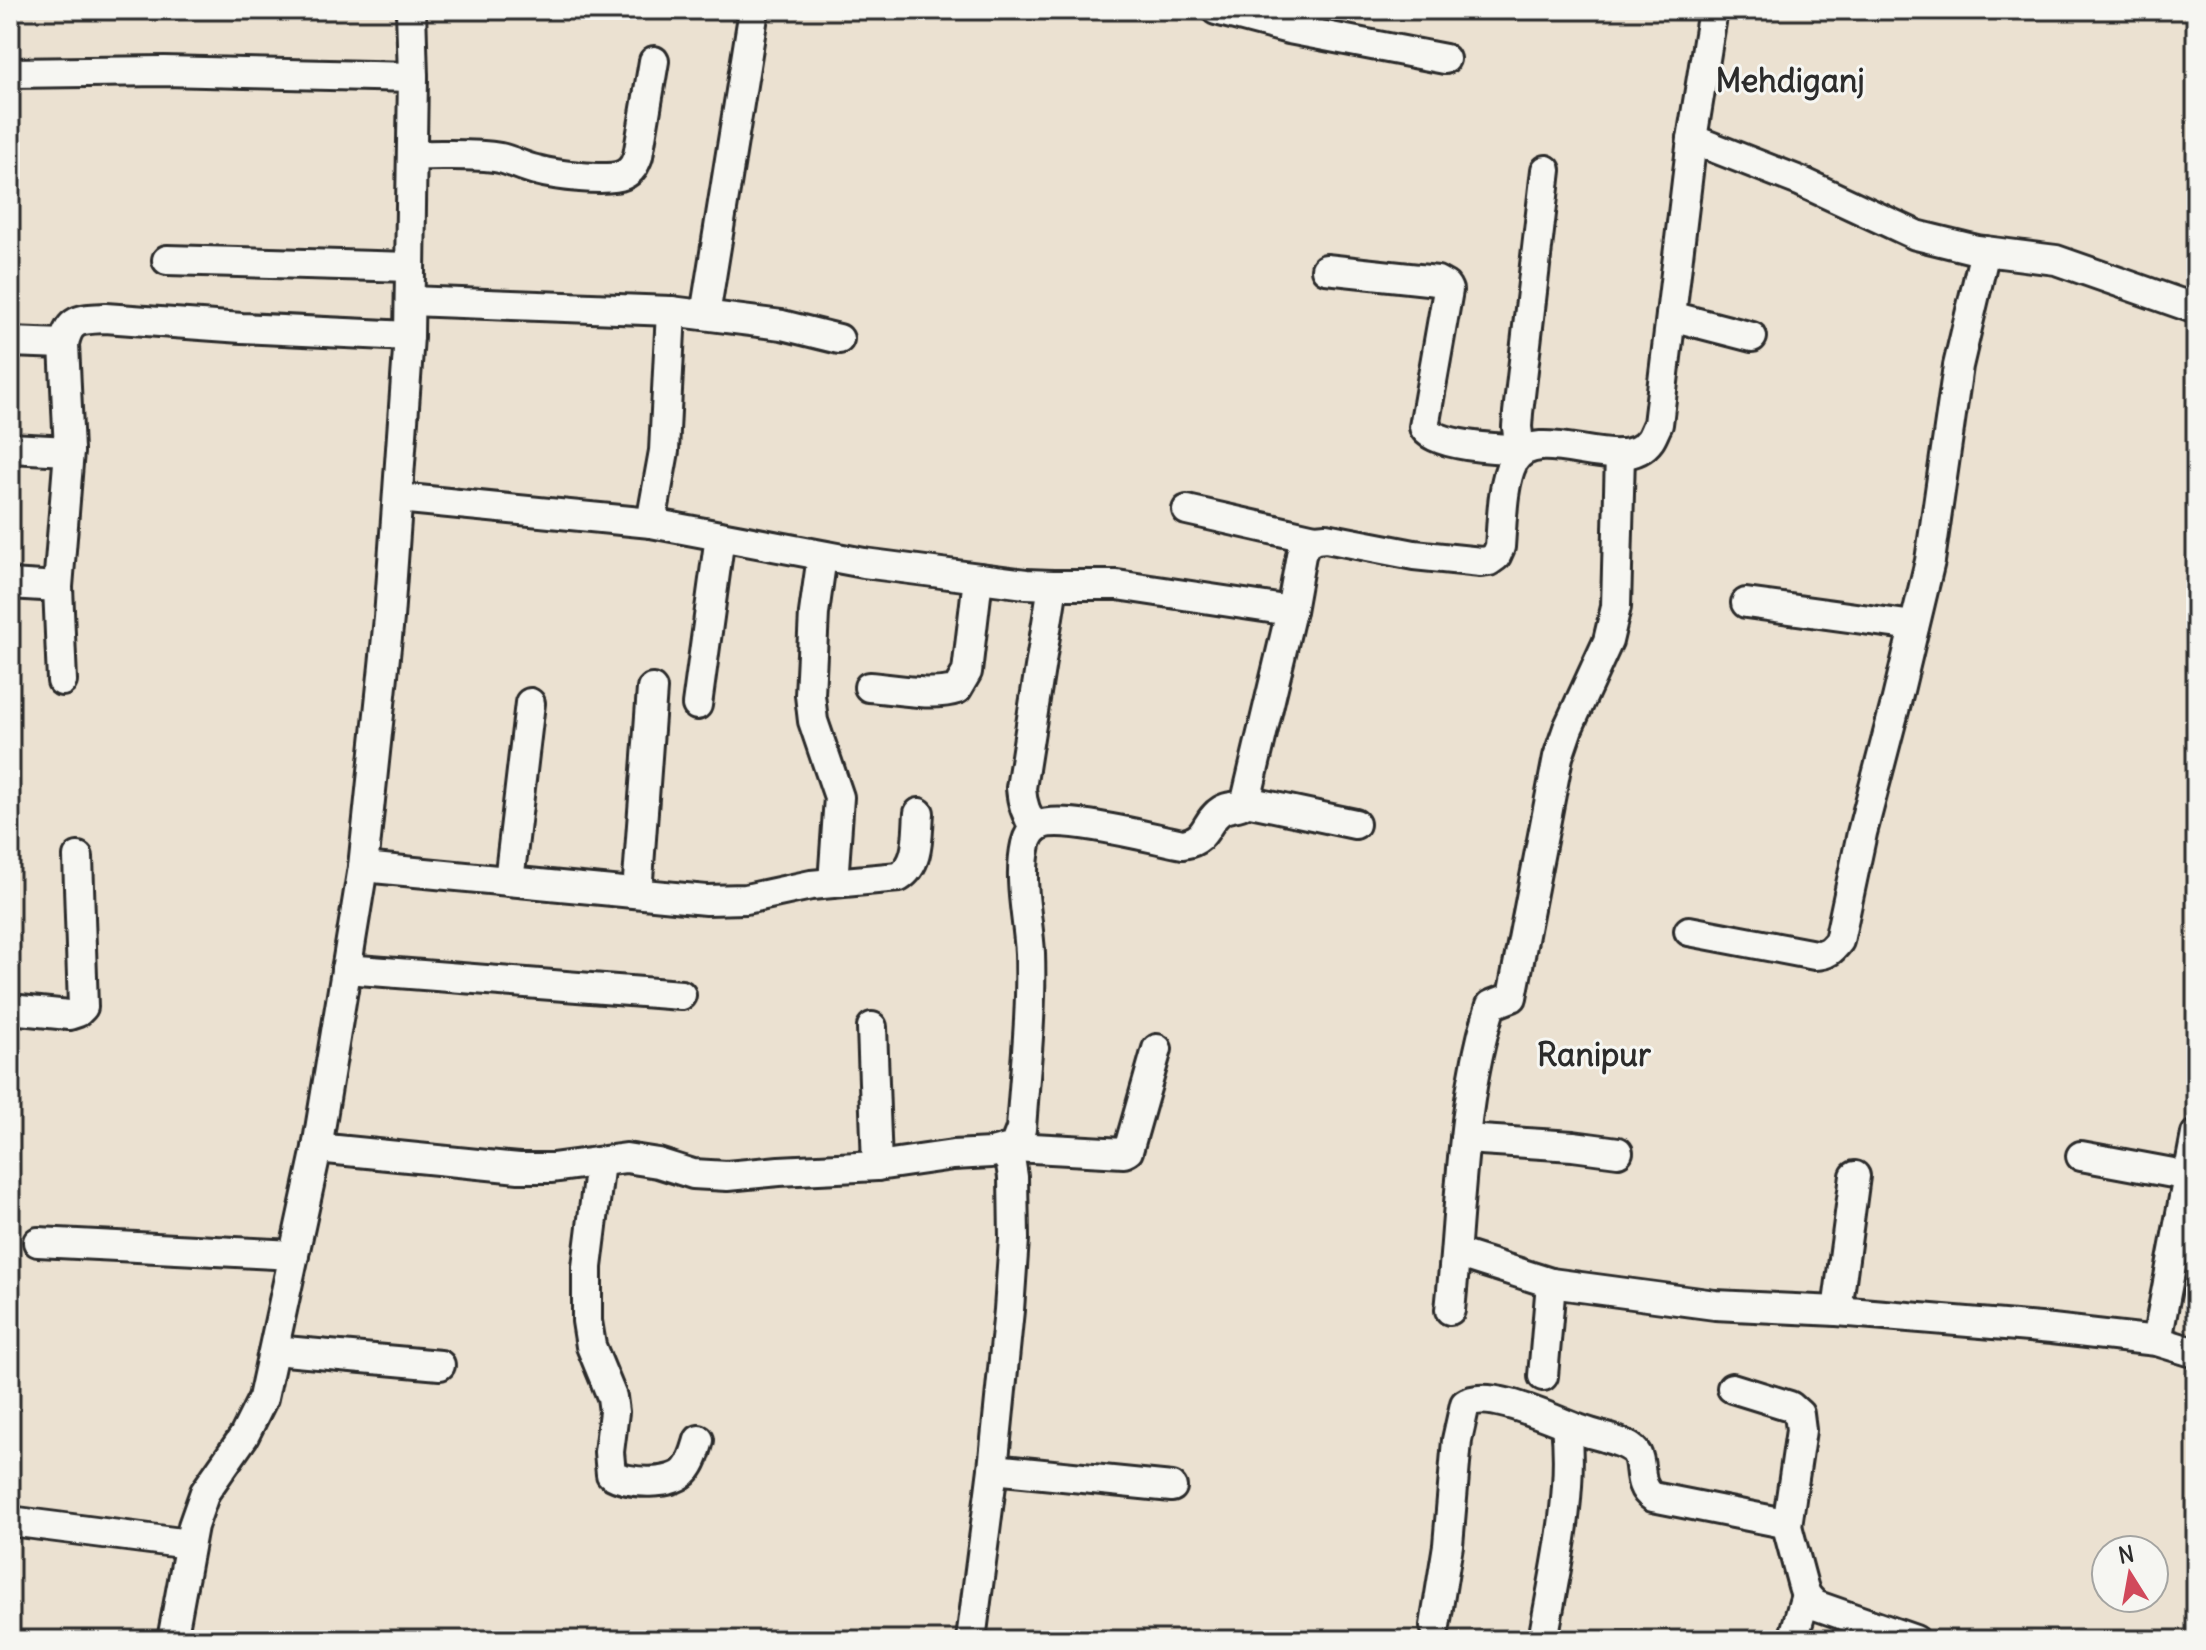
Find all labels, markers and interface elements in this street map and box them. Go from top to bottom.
district label: Mehdiganj [1715,60,1865,101]
district label: Ranipur [1537,1034,1652,1075]
north arrow [2090,1534,2170,1614]
text: N [2116,1539,2136,1570]

